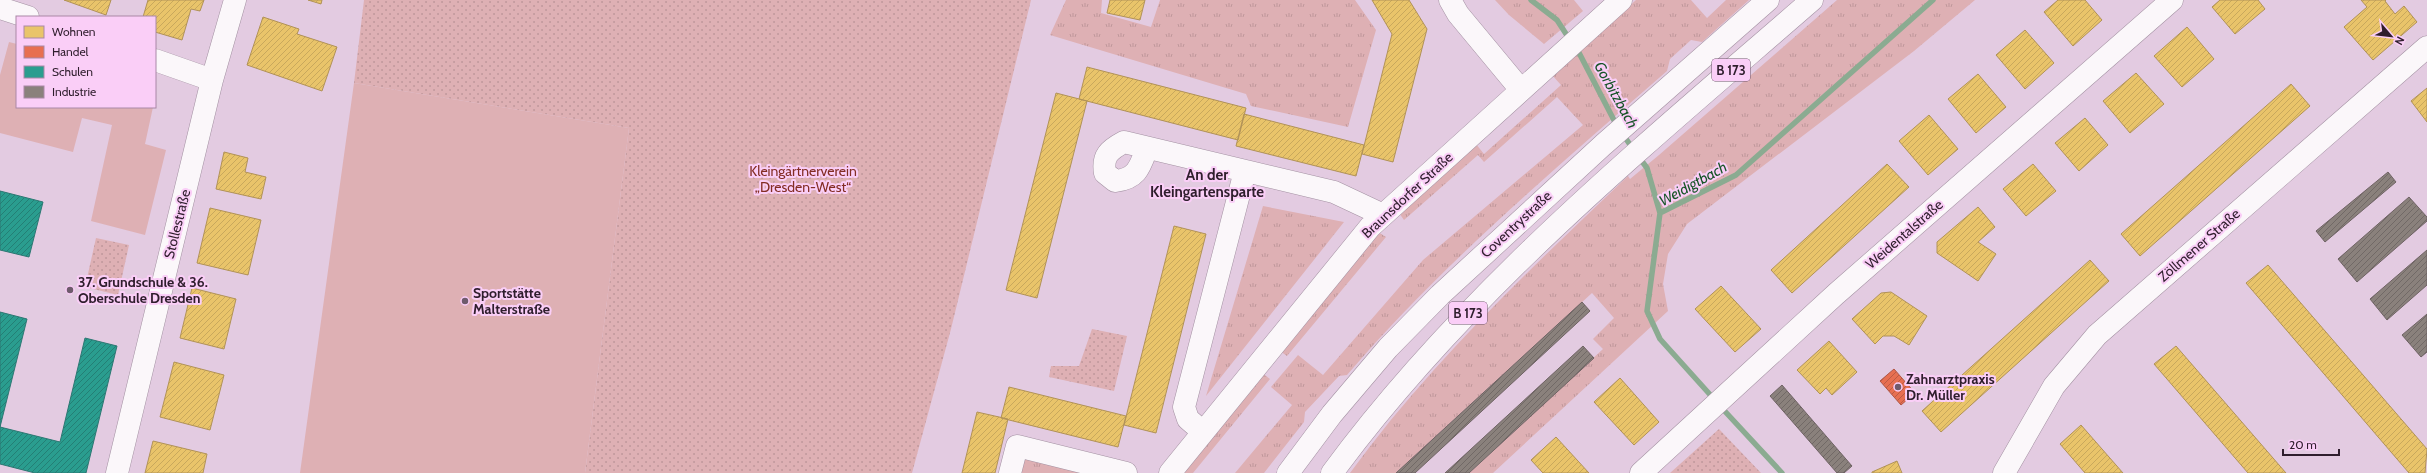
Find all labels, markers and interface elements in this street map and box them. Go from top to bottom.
legend [16,16,156,108]
north arrow [2371,16,2411,56]
text: Wohnen [52,24,96,39]
text: N [2392,34,2408,47]
text: Handel [52,44,89,59]
water label: Gorbitzbach [1590,59,1642,131]
road number: B 173 [1712,59,1750,81]
text: Schulen [52,64,93,79]
text: Industrie [52,84,96,99]
street label: Braunsdorfer Straße [1358,148,1456,242]
water label: Weidigtbach [1656,158,1730,210]
park label: Kleingärtnerverein „Dresden-West“ [749,162,857,196]
district label: An der Kleingartensparte [1150,166,1264,201]
street label: Stollestraße [160,187,194,261]
street label: Coventrystraße [1477,187,1555,261]
street label: Weidentalstraße [1862,195,1946,273]
street label: Zöllmener Straße [2154,205,2244,285]
place label: 37. Grundschule & 36. Oberschule Dresden [78,273,208,307]
place label: Sportstätte Malterstraße [473,284,550,318]
marker: 37. Grundschule & 36. Oberschule Dresden [65,285,75,295]
marker: Sportstätte Malterstraße [460,296,470,306]
road number: B 173 [1449,302,1487,324]
place label: Zahnarztpraxis Dr. Müller [1906,370,1995,404]
marker: Zahnarztpraxis Dr. Müller [1893,382,1903,392]
scale bar [2283,431,2339,457]
text: 20 m [2289,437,2317,452]

